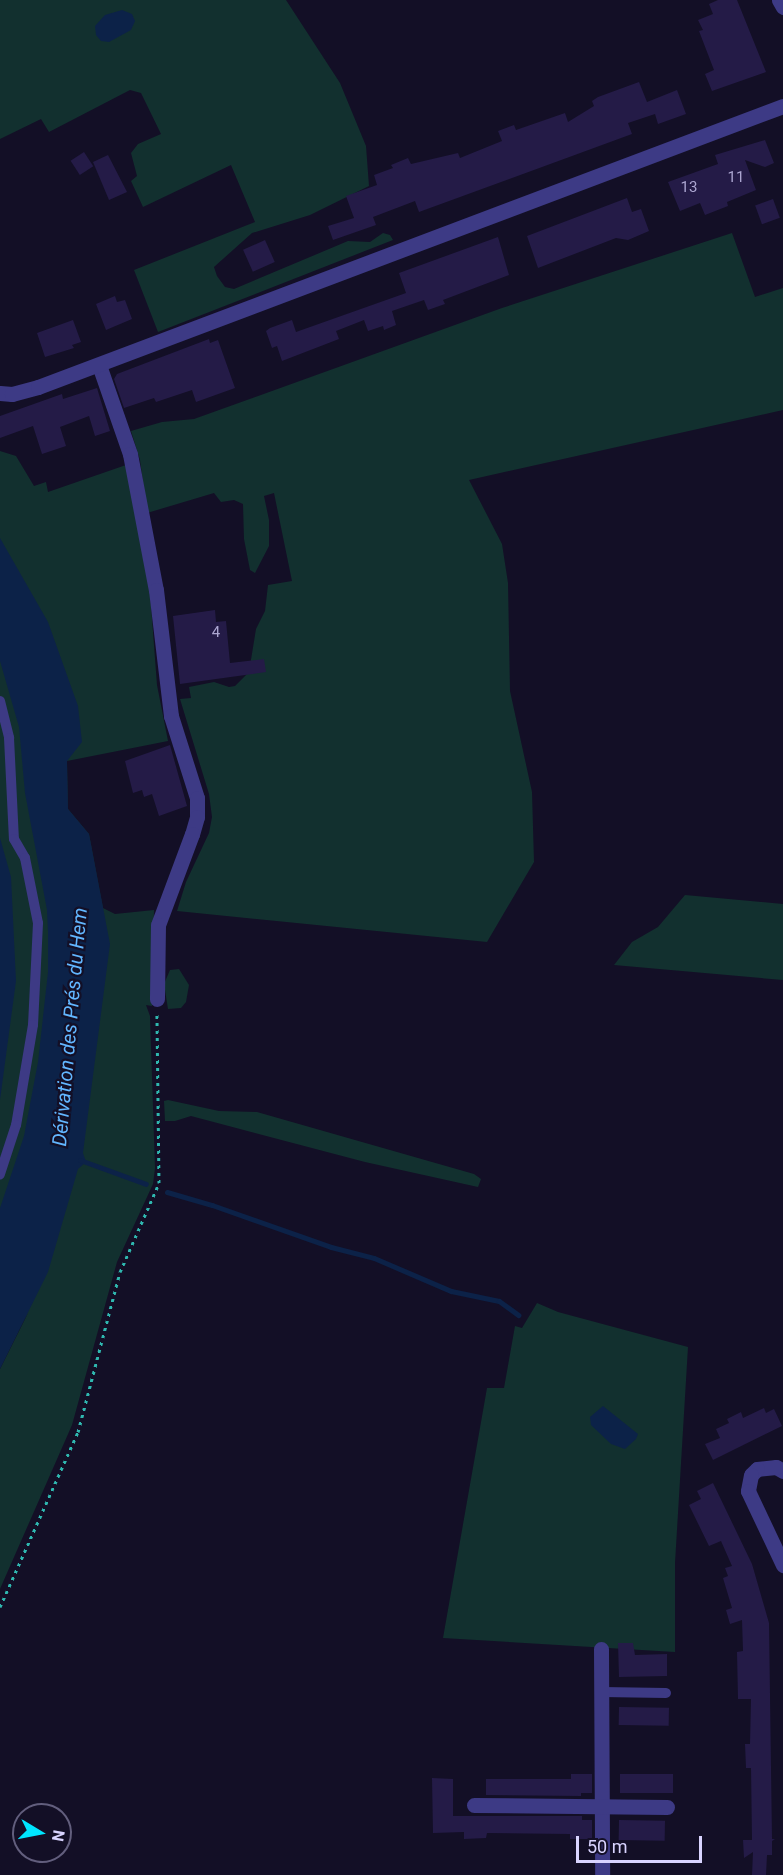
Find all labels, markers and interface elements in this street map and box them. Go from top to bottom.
house number: 11 [728,169,744,187]
house number: 13 [681,179,697,197]
house number: 4 [212,624,220,642]
water label: Dérivation des Prés du Hem [48,907,92,1147]
north arrow [12,1803,72,1863]
scale bar [579,1824,705,1862]
text: N [48,1829,69,1843]
text: 50 m [587,1836,627,1857]

